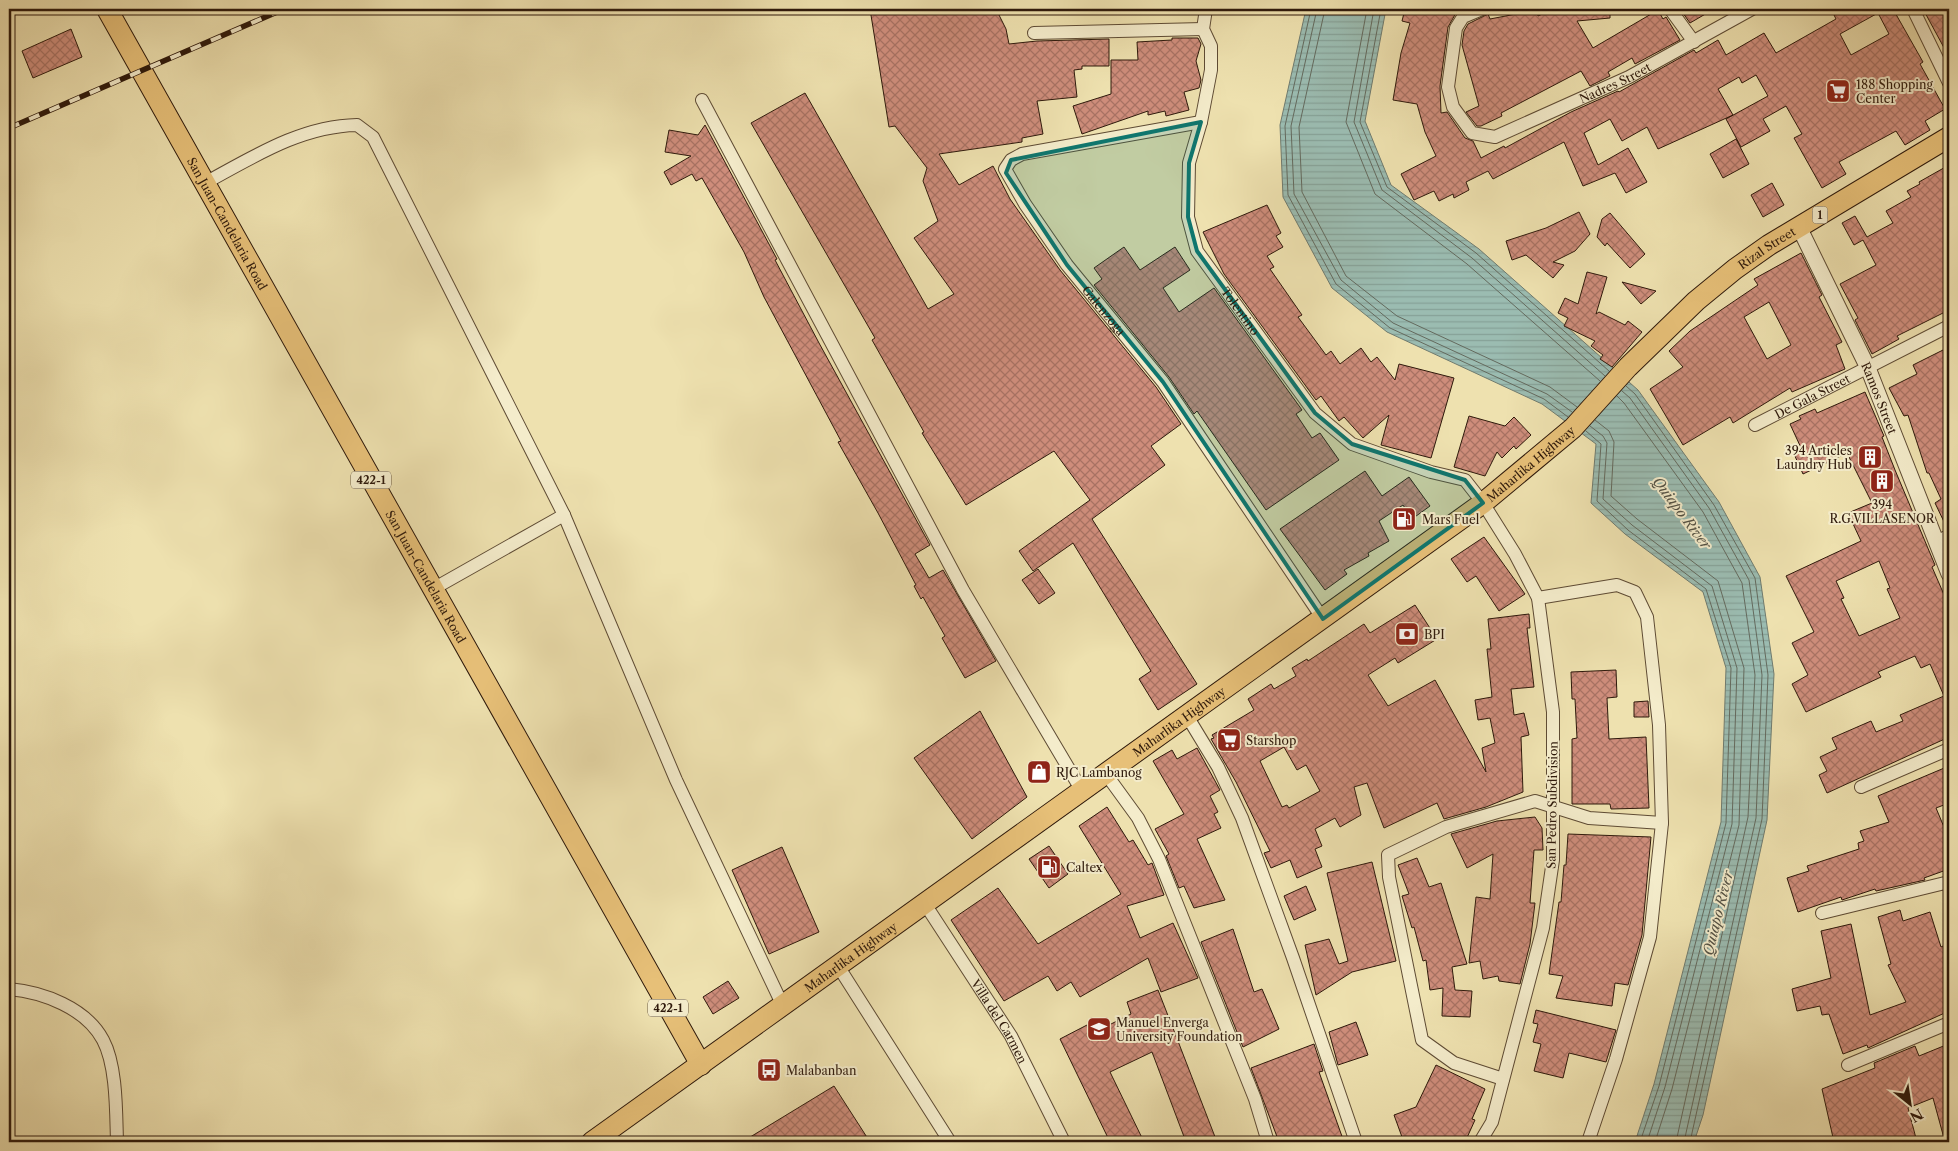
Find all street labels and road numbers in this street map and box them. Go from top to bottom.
street label: Nadres Street [1577,59,1654,106]
street label: San Juan-Candelaria Road [184,154,271,293]
road number: 1 [1812,206,1828,224]
street label: Rizal Street [1735,223,1799,272]
street label: Galenzoga [1079,282,1129,339]
street label: Tolentino [1218,284,1263,338]
street label: Ramos Street [1859,359,1901,437]
street label: De Gala Street [1772,370,1853,421]
street label: Maharlika Highway [1483,422,1578,505]
road number: 422-1 [351,472,391,488]
street label: San Juan-Candelaria Road [383,507,470,646]
street label: Maharlika Highway [1129,683,1228,760]
street label: San Pedro Subdivision [1543,740,1561,869]
street label: Maharlika Highway [801,918,900,995]
street label: Villa del Carmen [968,975,1031,1066]
road number: 422-1 [648,1000,688,1016]

